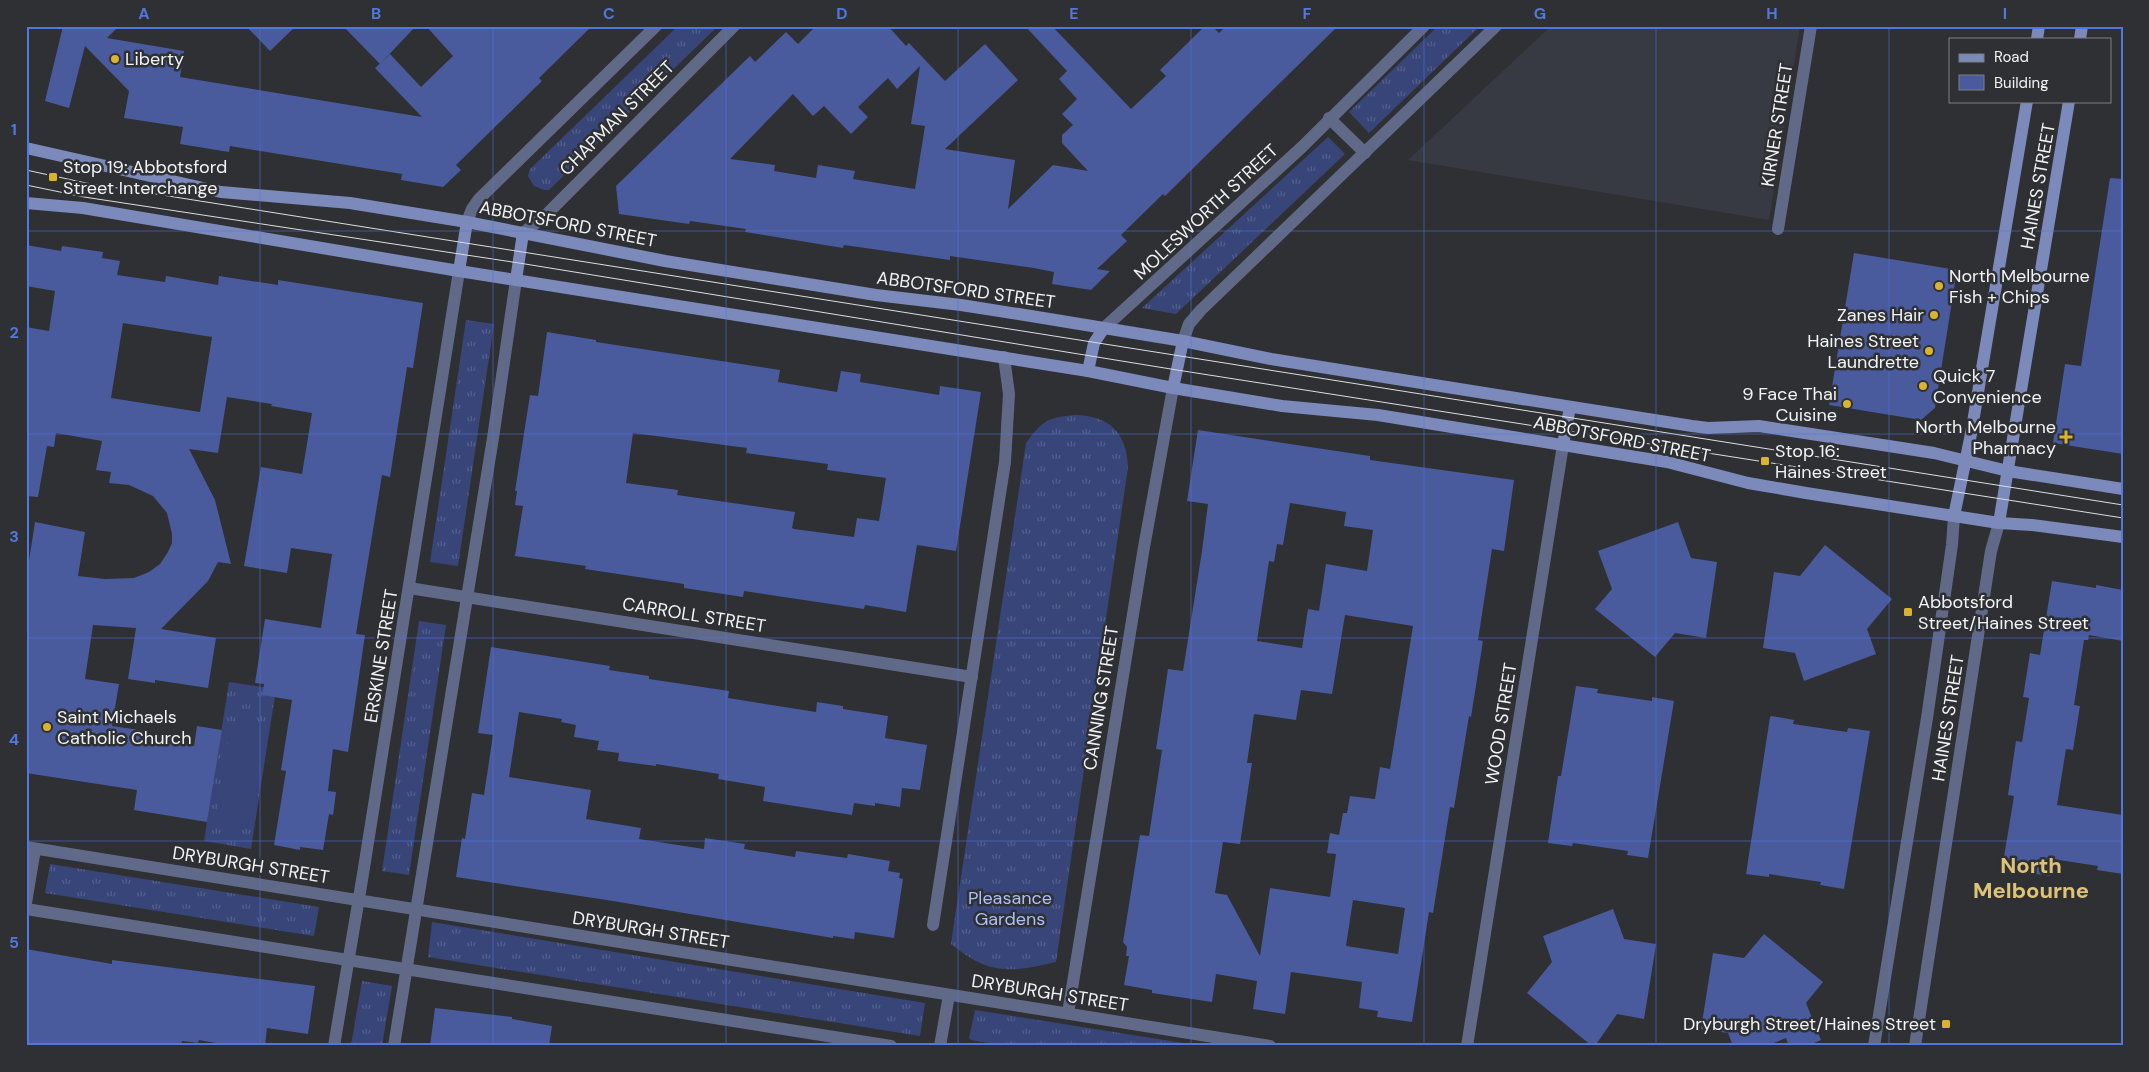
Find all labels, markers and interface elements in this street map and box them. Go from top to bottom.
text: A [138,3,150,24]
text: B [371,3,381,24]
text: C [603,3,615,24]
text: D [836,3,848,24]
text: E [1069,3,1079,24]
text: F [1303,3,1312,24]
text: G [1534,3,1546,24]
text: H [1766,3,1778,24]
text: I [2003,3,2007,24]
legend [1949,38,2112,102]
place label: Liberty [125,47,184,71]
text: Road [1994,47,2029,67]
marker: Liberty [109,53,121,65]
street label: CHAPMAN STREET [554,55,680,181]
street label: KIRNER STREET [1755,61,1799,189]
text: Building [1994,73,2049,93]
text: 1 [11,119,17,140]
street label: HAINES STREET [2015,121,2061,251]
street label: MOLESWORTH STREET [1129,139,1283,285]
place label: Stop 19: Abbotsford Street Interchange [63,155,227,200]
marker: Stop 19: Abbotsford Street Interchange [47,171,59,183]
street label: ABBOTSFORD STREET [477,195,659,253]
place label: North Melbourne Fish + Chips [1949,264,2090,309]
street label: ABBOTSFORD STREET [875,266,1057,314]
marker: North Melbourne Fish + Chips [1933,280,1945,292]
place label: Zanes Hair [1837,303,1924,327]
marker: Zanes Hair [1928,309,1940,321]
text: 2 [9,322,19,343]
place label: Haines Street Laundrette [1807,329,1919,374]
marker: Haines Street Laundrette [1923,345,1935,357]
place label: Quick 7 Convenience [1933,364,2042,409]
marker: Quick 7 Convenience [1917,380,1929,392]
place label: 9 Face Thai Cuisine [1742,382,1837,427]
marker: 9 Face Thai Cuisine [1841,398,1853,410]
street label: ABBOTSFORD STREET [1531,410,1713,468]
place label: North Melbourne Pharmacy [1915,415,2056,460]
marker: North Melbourne Pharmacy [2060,431,2072,443]
place label: Stop 16: Haines Street [1775,439,1887,484]
marker: Stop 16: Haines Street [1759,455,1771,467]
text: 3 [9,526,19,547]
street label: ERSKINE STREET [359,588,403,724]
place label: Abbotsford Street/Haines Street [1918,590,2089,635]
street label: CARROLL STREET [621,592,767,638]
marker: Abbotsford Street/Haines Street [1902,606,1914,618]
street label: CANNING STREET [1078,624,1124,772]
street label: HAINES STREET [1926,653,1970,783]
street label: WOOD STREET [1479,661,1523,787]
place label: Saint Michaels Catholic Church [57,705,191,750]
marker: Saint Michaels Catholic Church [41,721,53,733]
text: 4 [9,729,19,750]
street label: DRYBURGH STREET [171,841,331,889]
district label: North Melbourne [1973,851,2089,905]
park label: Pleasance Gardens [968,886,1052,931]
street label: DRYBURGH STREET [571,906,731,954]
text: 5 [9,932,19,953]
street label: DRYBURGH STREET [970,969,1130,1017]
place label: Dryburgh Street/Haines Street [1683,1012,1936,1036]
marker: Dryburgh Street/Haines Street [1940,1018,1952,1030]

